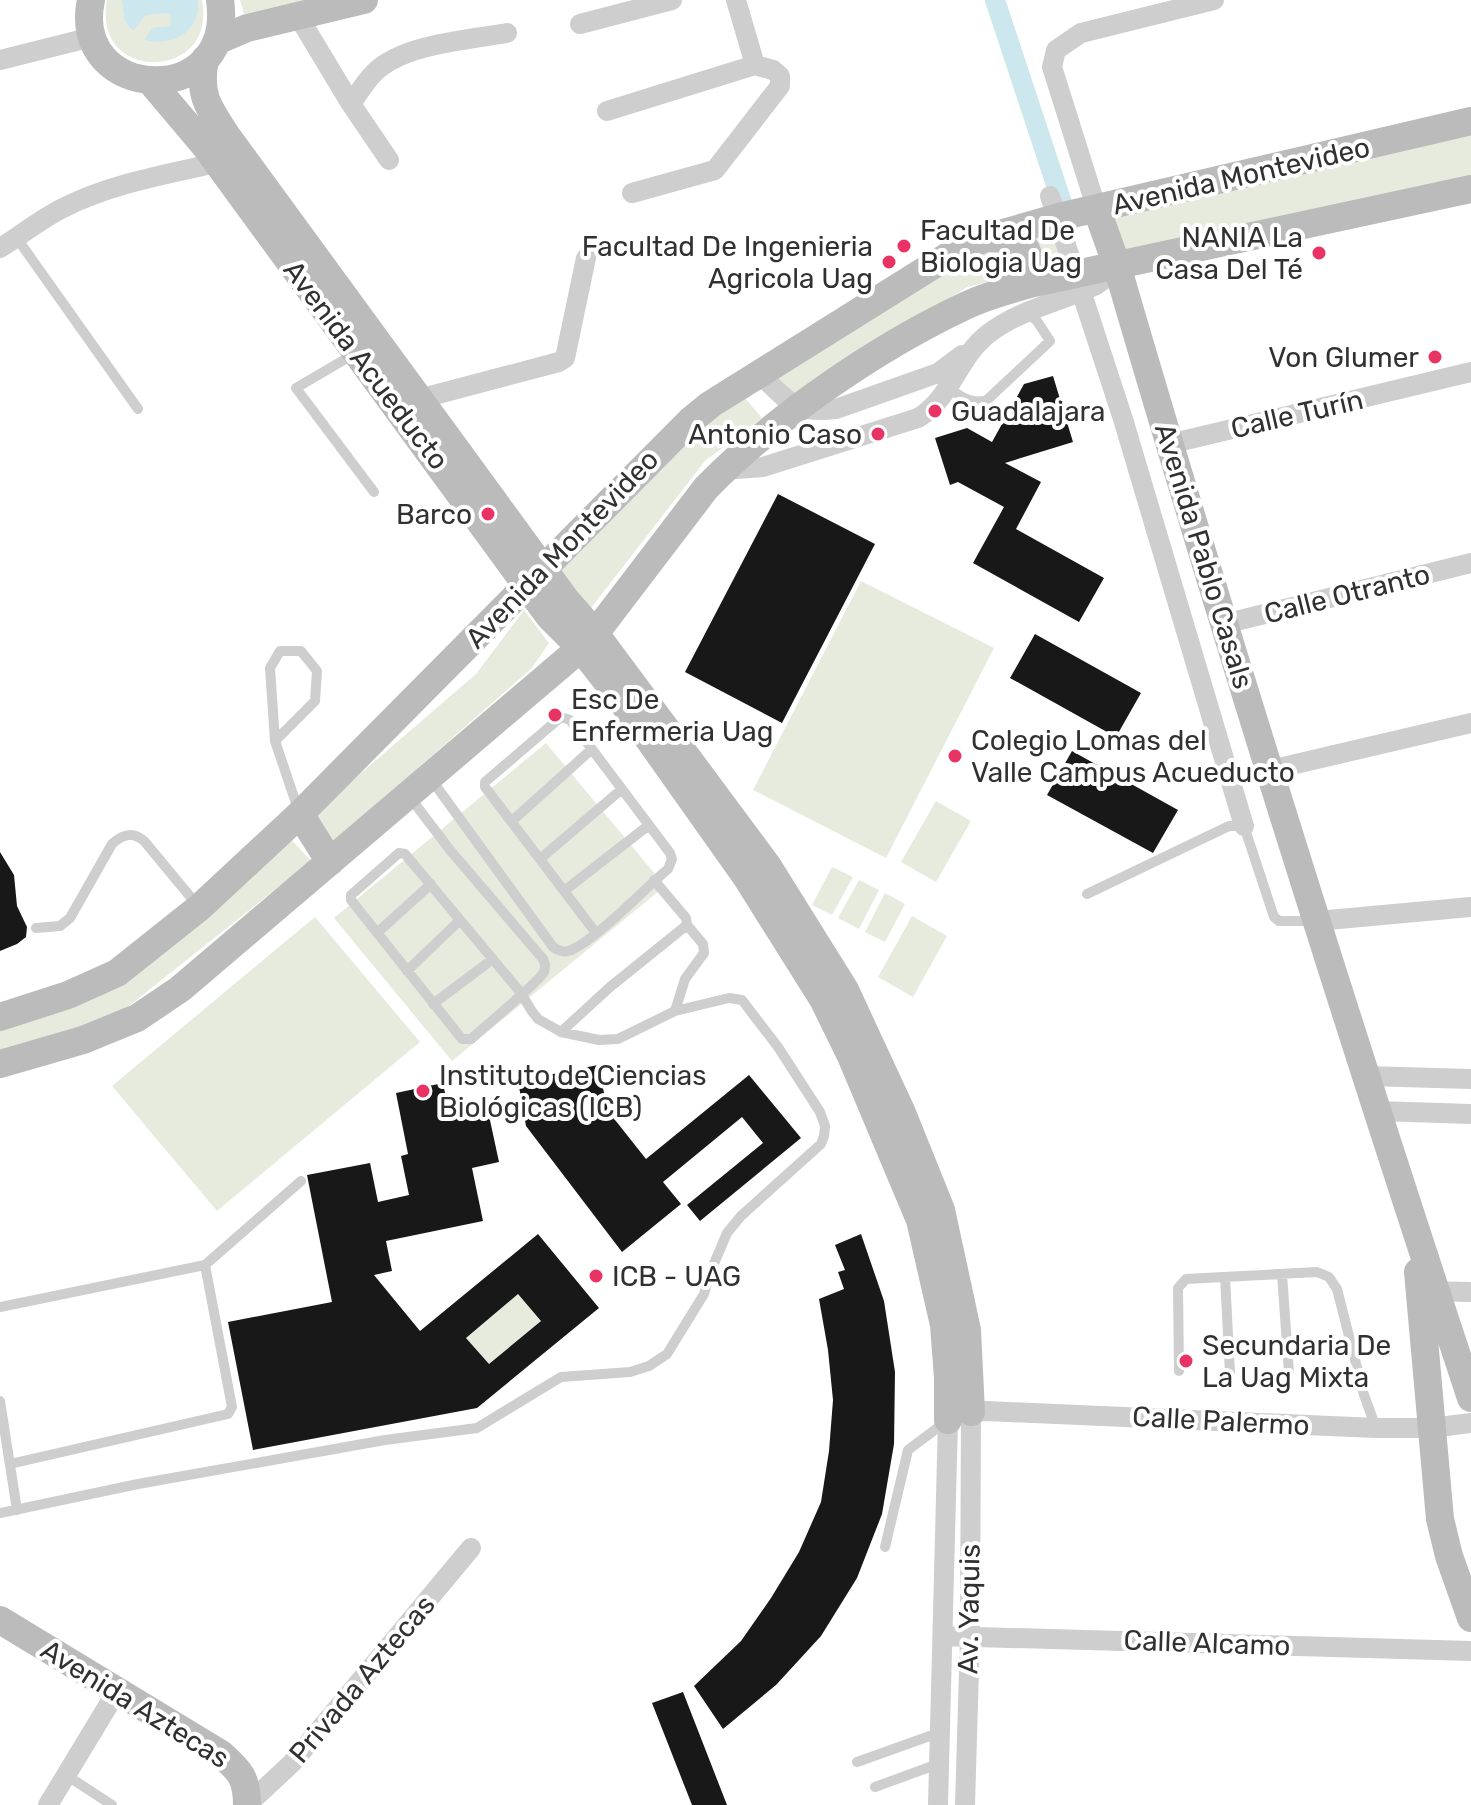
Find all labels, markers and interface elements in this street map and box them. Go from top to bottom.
street label: Avenida Montevideo [1109,130,1373,222]
place label: Facultad De Biologia Uag [920,214,1082,279]
place label: NANIA La Casa Del Té [1155,221,1303,286]
place label: Facultad De Ingenieria Agricola Uag [582,230,873,295]
marker: Facultad De Biologia Uag [895,237,913,255]
marker: NANIA La Casa Del Té [1310,244,1328,262]
marker: Facultad De Ingenieria Agricola Uag [880,253,898,271]
street label: Avenida Acueducto [277,254,455,476]
place label: Von Glumer [1268,341,1419,374]
marker: Von Glumer [1426,348,1444,366]
street label: Calle Turín [1228,383,1366,445]
place label: Guadalajara [951,395,1105,428]
marker: Guadalajara [926,402,944,420]
place label: Antonio Caso [688,418,862,451]
street label: Avenida Pablo Casals [1148,419,1260,693]
marker: Antonio Caso [869,425,887,443]
street label: Avenida Montevideo [459,443,665,655]
place label: Barco [396,498,472,531]
marker: Barco [479,505,497,523]
street label: Calle Otranto [1261,557,1433,631]
place label: Esc De Enfermeria Uag [571,683,774,748]
marker: Esc De Enfermeria Uag [546,706,564,724]
place label: Colegio Lomas del Valle Campus Acueducto [971,724,1295,789]
marker: Colegio Lomas del Valle Campus Acueducto [946,747,964,765]
place label: Instituto de Ciencias Biológicas (ICB) [439,1059,707,1124]
marker: Instituto de Ciencias Biológicas (ICB) [414,1082,432,1100]
place label: ICB - UAG [612,1260,741,1293]
marker: ICB - UAG [587,1267,605,1285]
place label: Secundaria De La Uag Mixta [1202,1329,1391,1394]
marker: Secundaria De La Uag Mixta [1177,1352,1195,1370]
street label: Calle Palermo [1132,1400,1310,1442]
street label: Av. Yaquis [951,1544,987,1674]
street label: Privada Aztecas [282,1588,442,1770]
street label: Calle Alcamo [1123,1624,1291,1662]
street label: Avenida Aztecas [35,1633,235,1775]

